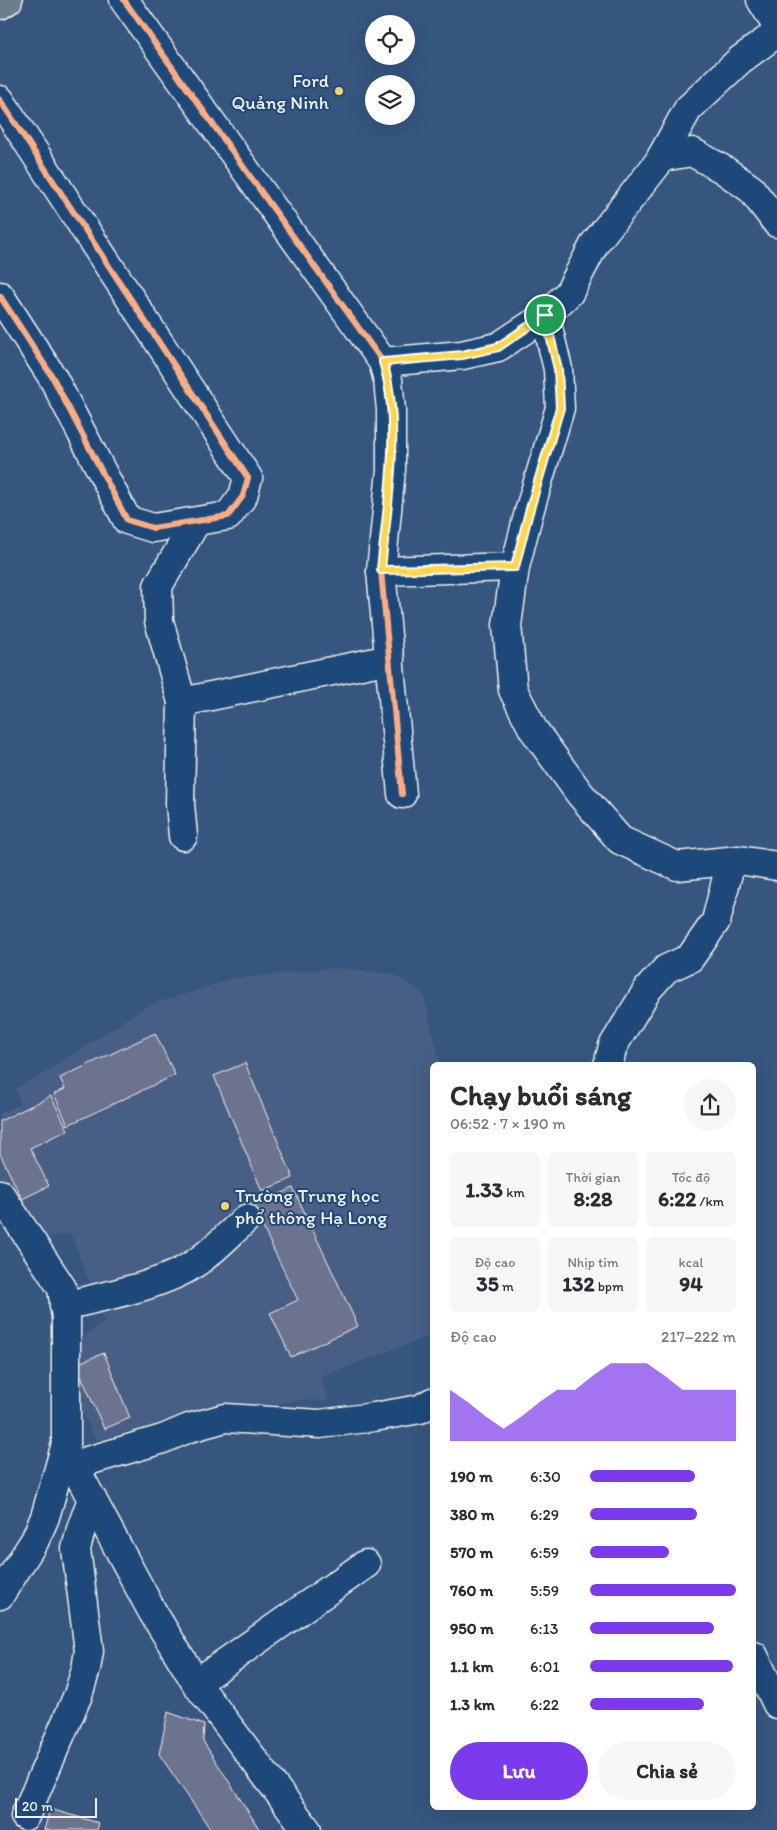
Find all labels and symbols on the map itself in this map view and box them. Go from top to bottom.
place label: Ford Quảng Ninh [231,69,330,114]
marker: Ford Quảng Ninh [333,85,345,97]
pin [524,294,566,336]
place label: Trường Trung học phổ thông Hạ Long [235,1184,388,1229]
marker: Trường Trung học phổ thông Hạ Long [219,1200,231,1212]
scale bar [15,1795,98,1818]

